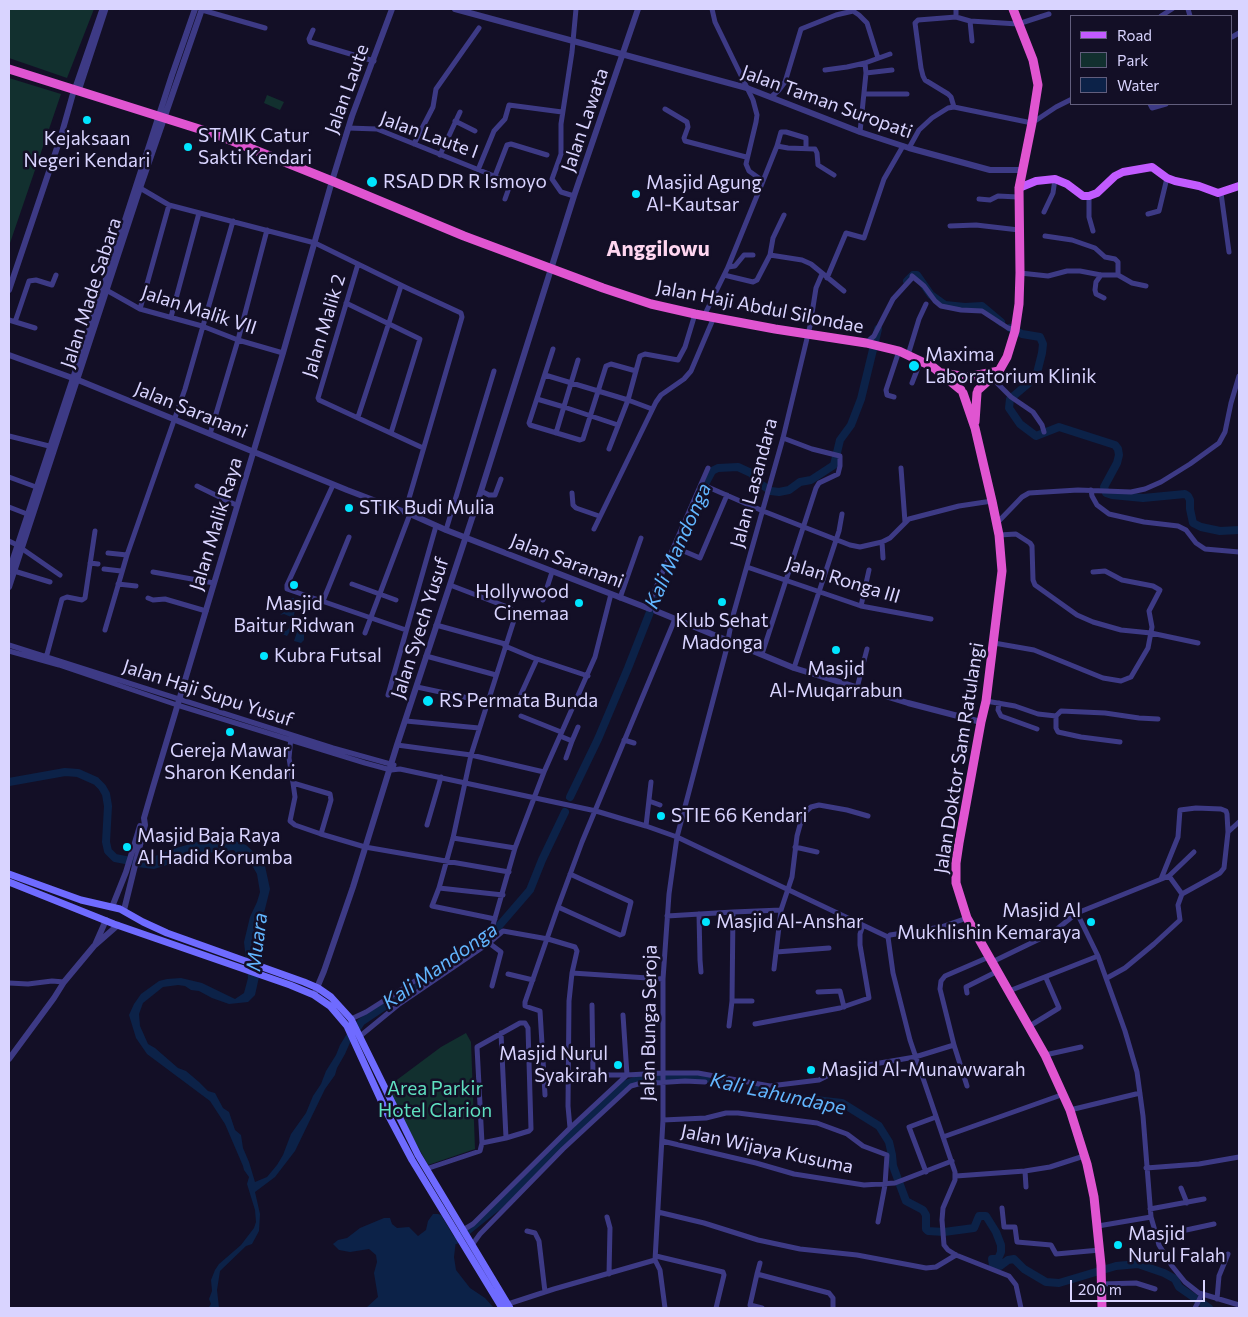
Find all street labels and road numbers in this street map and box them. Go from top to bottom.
street label: Jalan Laute [320,41,374,137]
street label: Jalan Taman Suropati [738,60,916,144]
street label: Jalan Lawata [557,65,613,175]
street label: Jalan Laute I [377,107,481,163]
street label: Jalan Made Sabara [56,215,126,371]
street label: Jalan Malik 2 [297,272,351,380]
street label: Jalan Haji Abdul Silondae [654,276,866,338]
street label: Jalan Malik VII [138,281,260,339]
street label: Jalan Saranani [131,377,251,443]
street label: Jalan Lasandara [726,416,782,550]
street label: Jalan Malik Raya [185,455,247,593]
street label: Jalan Saranani [507,529,627,593]
street label: Jalan Ronga III [783,552,903,608]
street label: Jalan Syech Yusuf [386,554,454,702]
street label: Jalan Doktor Sam Ratulangi [929,641,989,875]
street label: Jalan Haji Supu Yusuf [120,655,296,731]
street label: Jalan Bunga Seroja [636,944,662,1102]
street label: Jalan Wijaya Kusuma [679,1120,855,1178]

